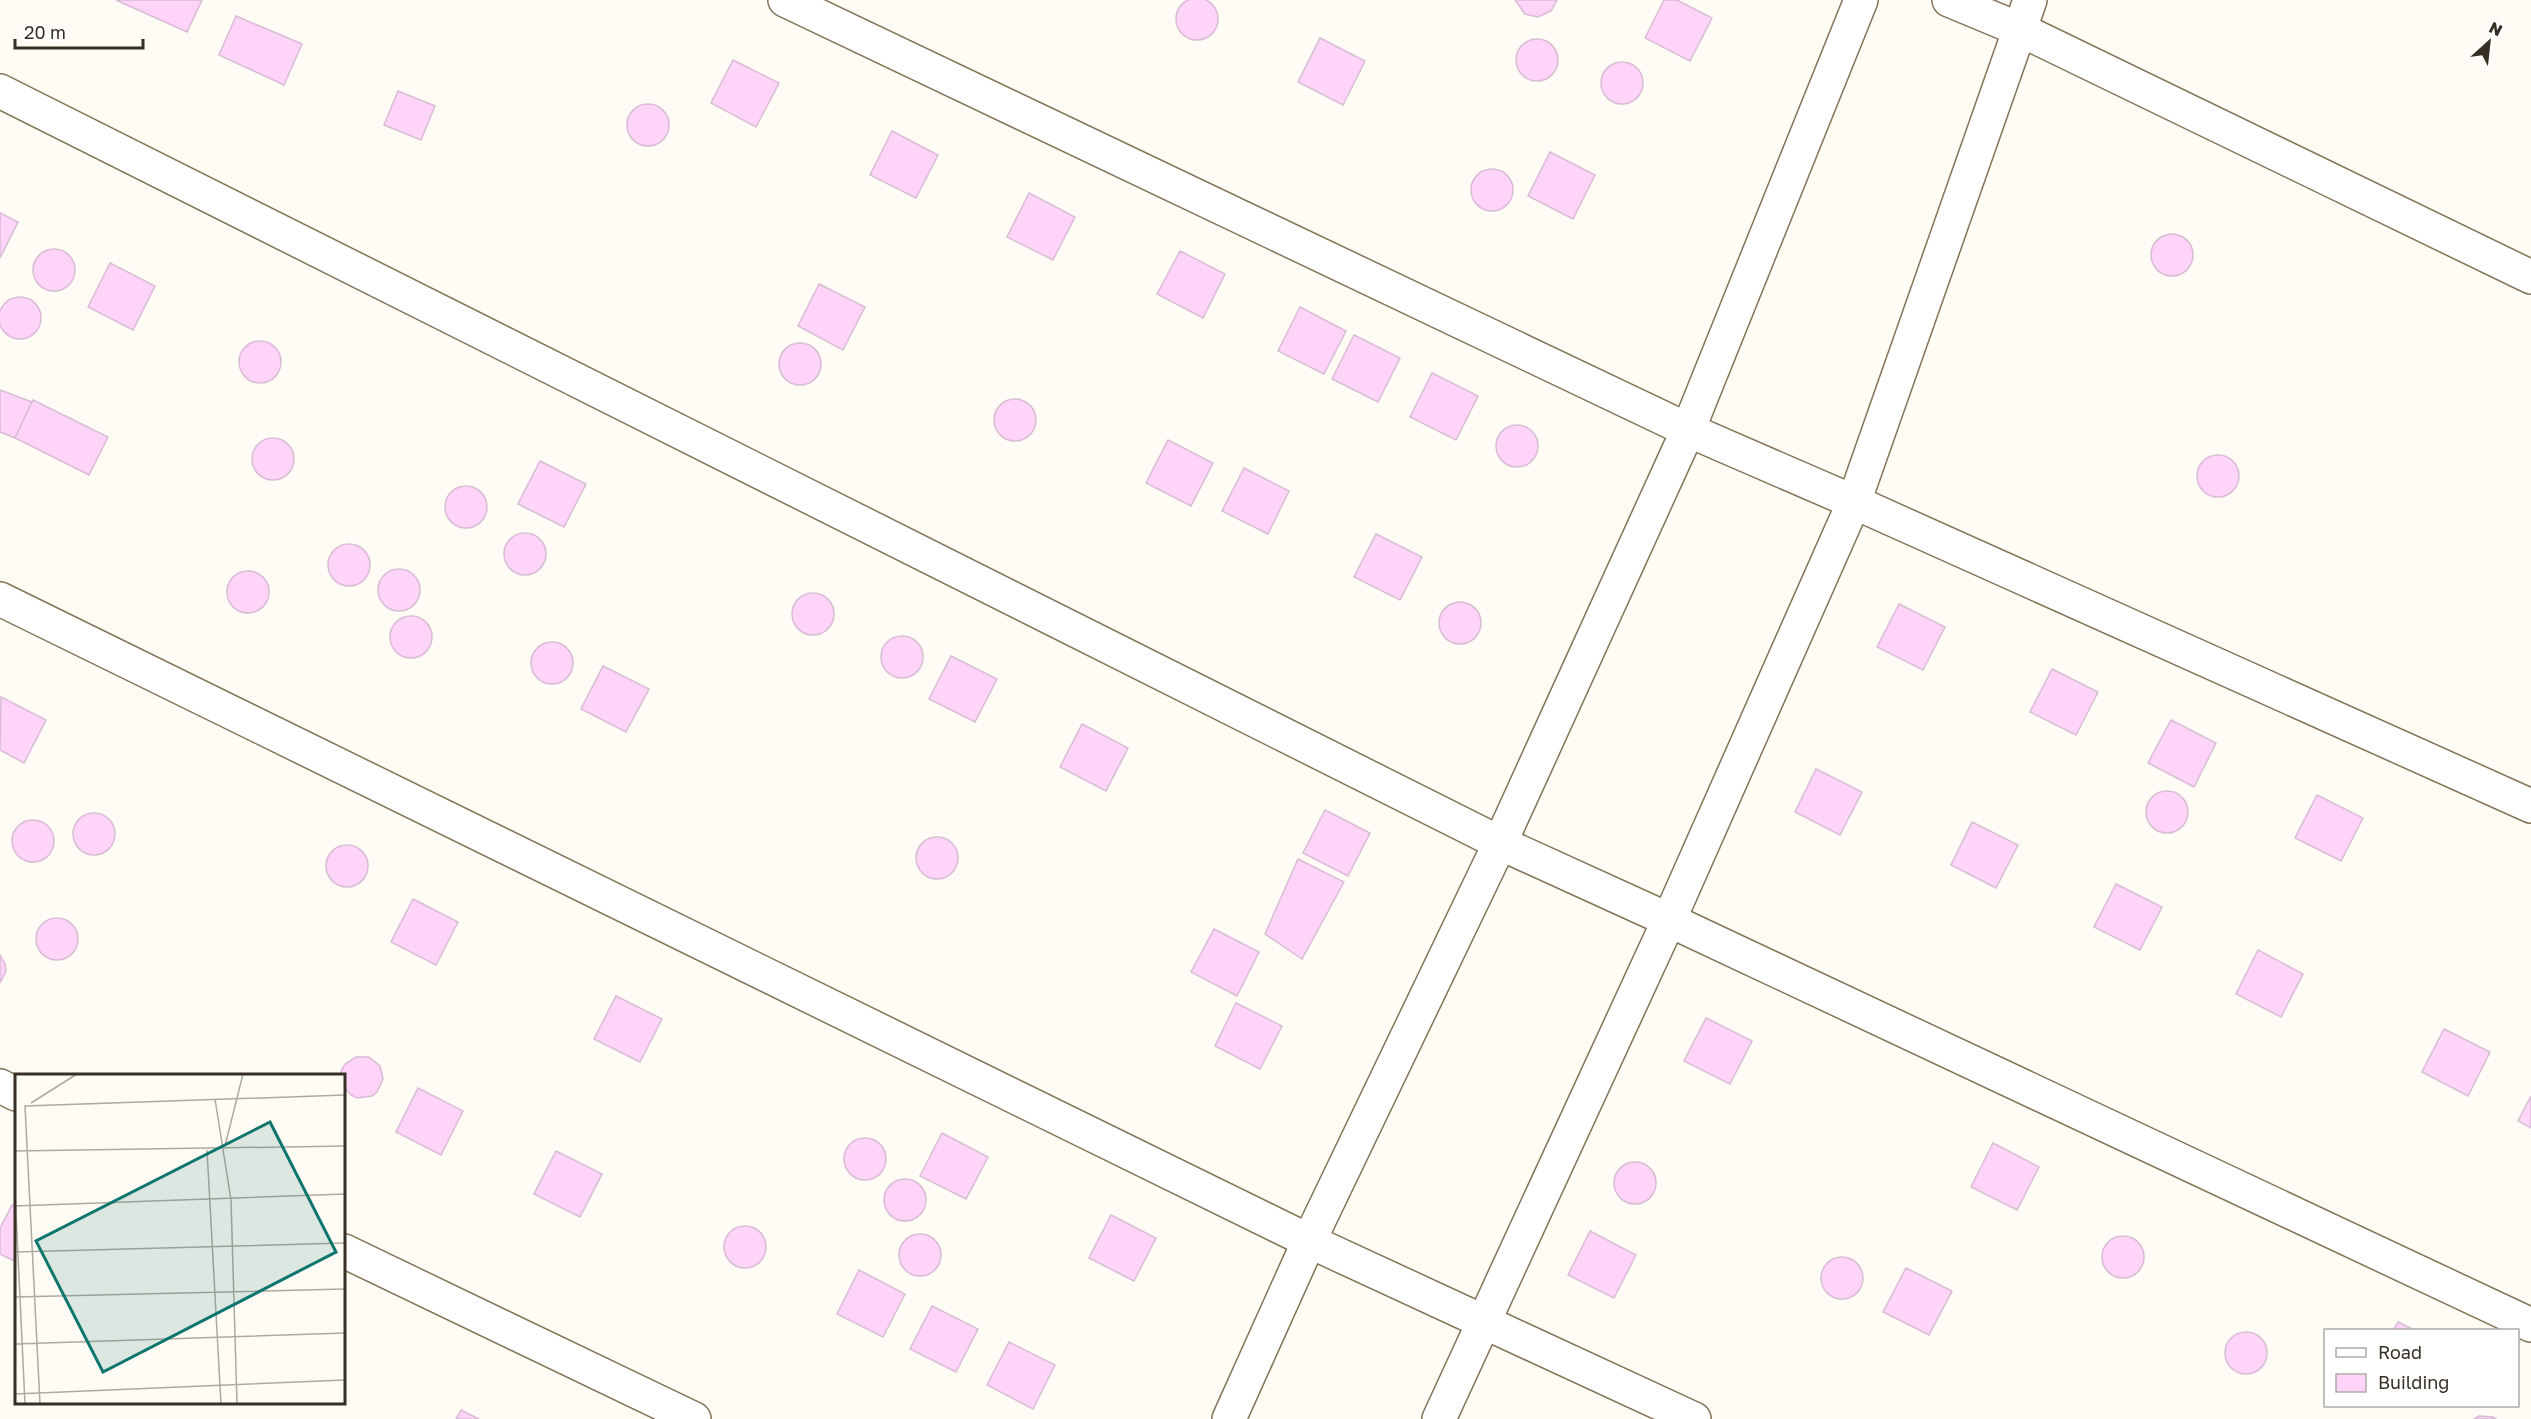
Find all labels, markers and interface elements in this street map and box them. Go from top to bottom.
scale bar [15,12,142,50]
north arrow [2459,12,2519,72]
text: N [2486,17,2506,40]
text: 20 m [24,21,66,43]
inset map [15,1074,345,1404]
legend [2324,1329,2519,1407]
text: Road [2378,1341,2422,1363]
text: Building [2378,1371,2449,1393]

